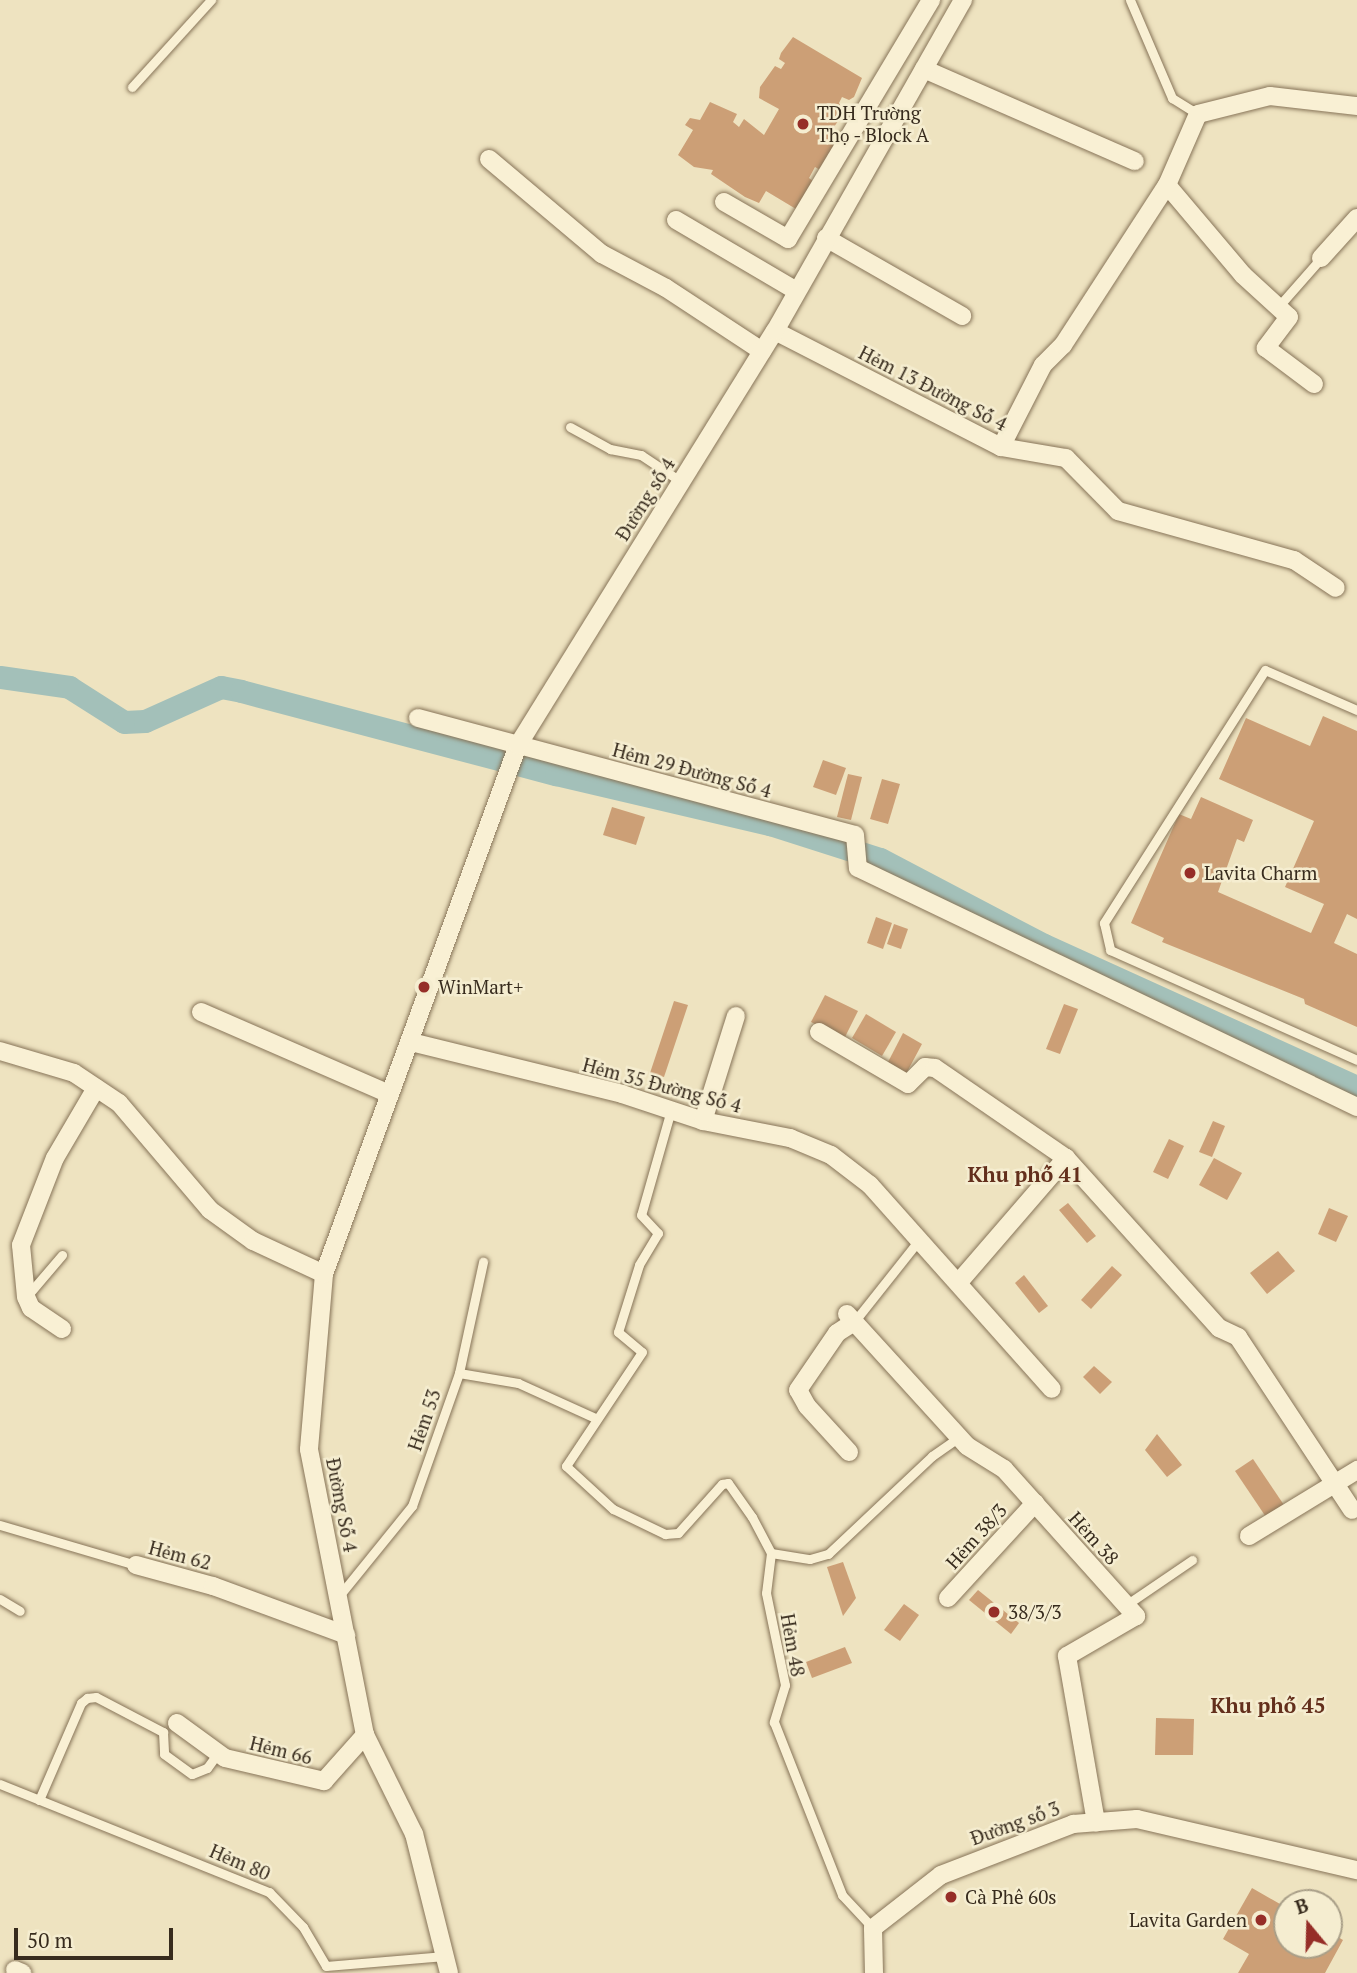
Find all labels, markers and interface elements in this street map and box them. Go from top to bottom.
place label: TDH Trường Thọ - Block A [817,102,931,146]
marker: TDH Trường Thọ - Block A [795,116,811,132]
street label: Hẻm 13 Đường Số 4 [855,341,1011,435]
street label: Đường số 4 [611,453,679,545]
street label: Hẻm 29 Đường Số 4 [610,738,774,802]
place label: Lavita Charm [1204,862,1317,884]
marker: Lavita Charm [1182,865,1198,881]
place label: WinMart+ [438,976,523,998]
marker: WinMart+ [416,979,432,995]
street label: Hẻm 35 Đường Số 4 [580,1053,744,1117]
district label: Khu phố 41 [967,1161,1083,1187]
street label: Hẻm 53 [403,1386,445,1454]
street label: Đường Số 4 [322,1456,362,1554]
street label: Hẻm 38/3 [941,1499,1011,1573]
street label: Hẻm 38 [1064,1507,1124,1569]
street label: Hẻm 62 [146,1536,214,1574]
place label: 38/3/3 [1008,1601,1062,1623]
marker: 38/3/3 [986,1604,1002,1620]
street label: Hẻm 48 [776,1612,810,1678]
district label: Khu phố 45 [1210,1692,1326,1718]
street label: Hẻm 66 [247,1731,315,1769]
street label: Đường số 3 [967,1796,1063,1850]
street label: Hẻm 80 [206,1839,274,1885]
place label: Cà Phê 60s [965,1886,1057,1908]
marker: Cà Phê 60s [943,1889,959,1905]
north arrow [1273,1889,1343,1959]
text: B [1292,1892,1312,1919]
place label: Lavita Garden [1129,1909,1247,1931]
marker: Lavita Garden [1253,1912,1269,1928]
scale bar [18,1913,177,1957]
text: 50 m [27,1926,73,1954]

